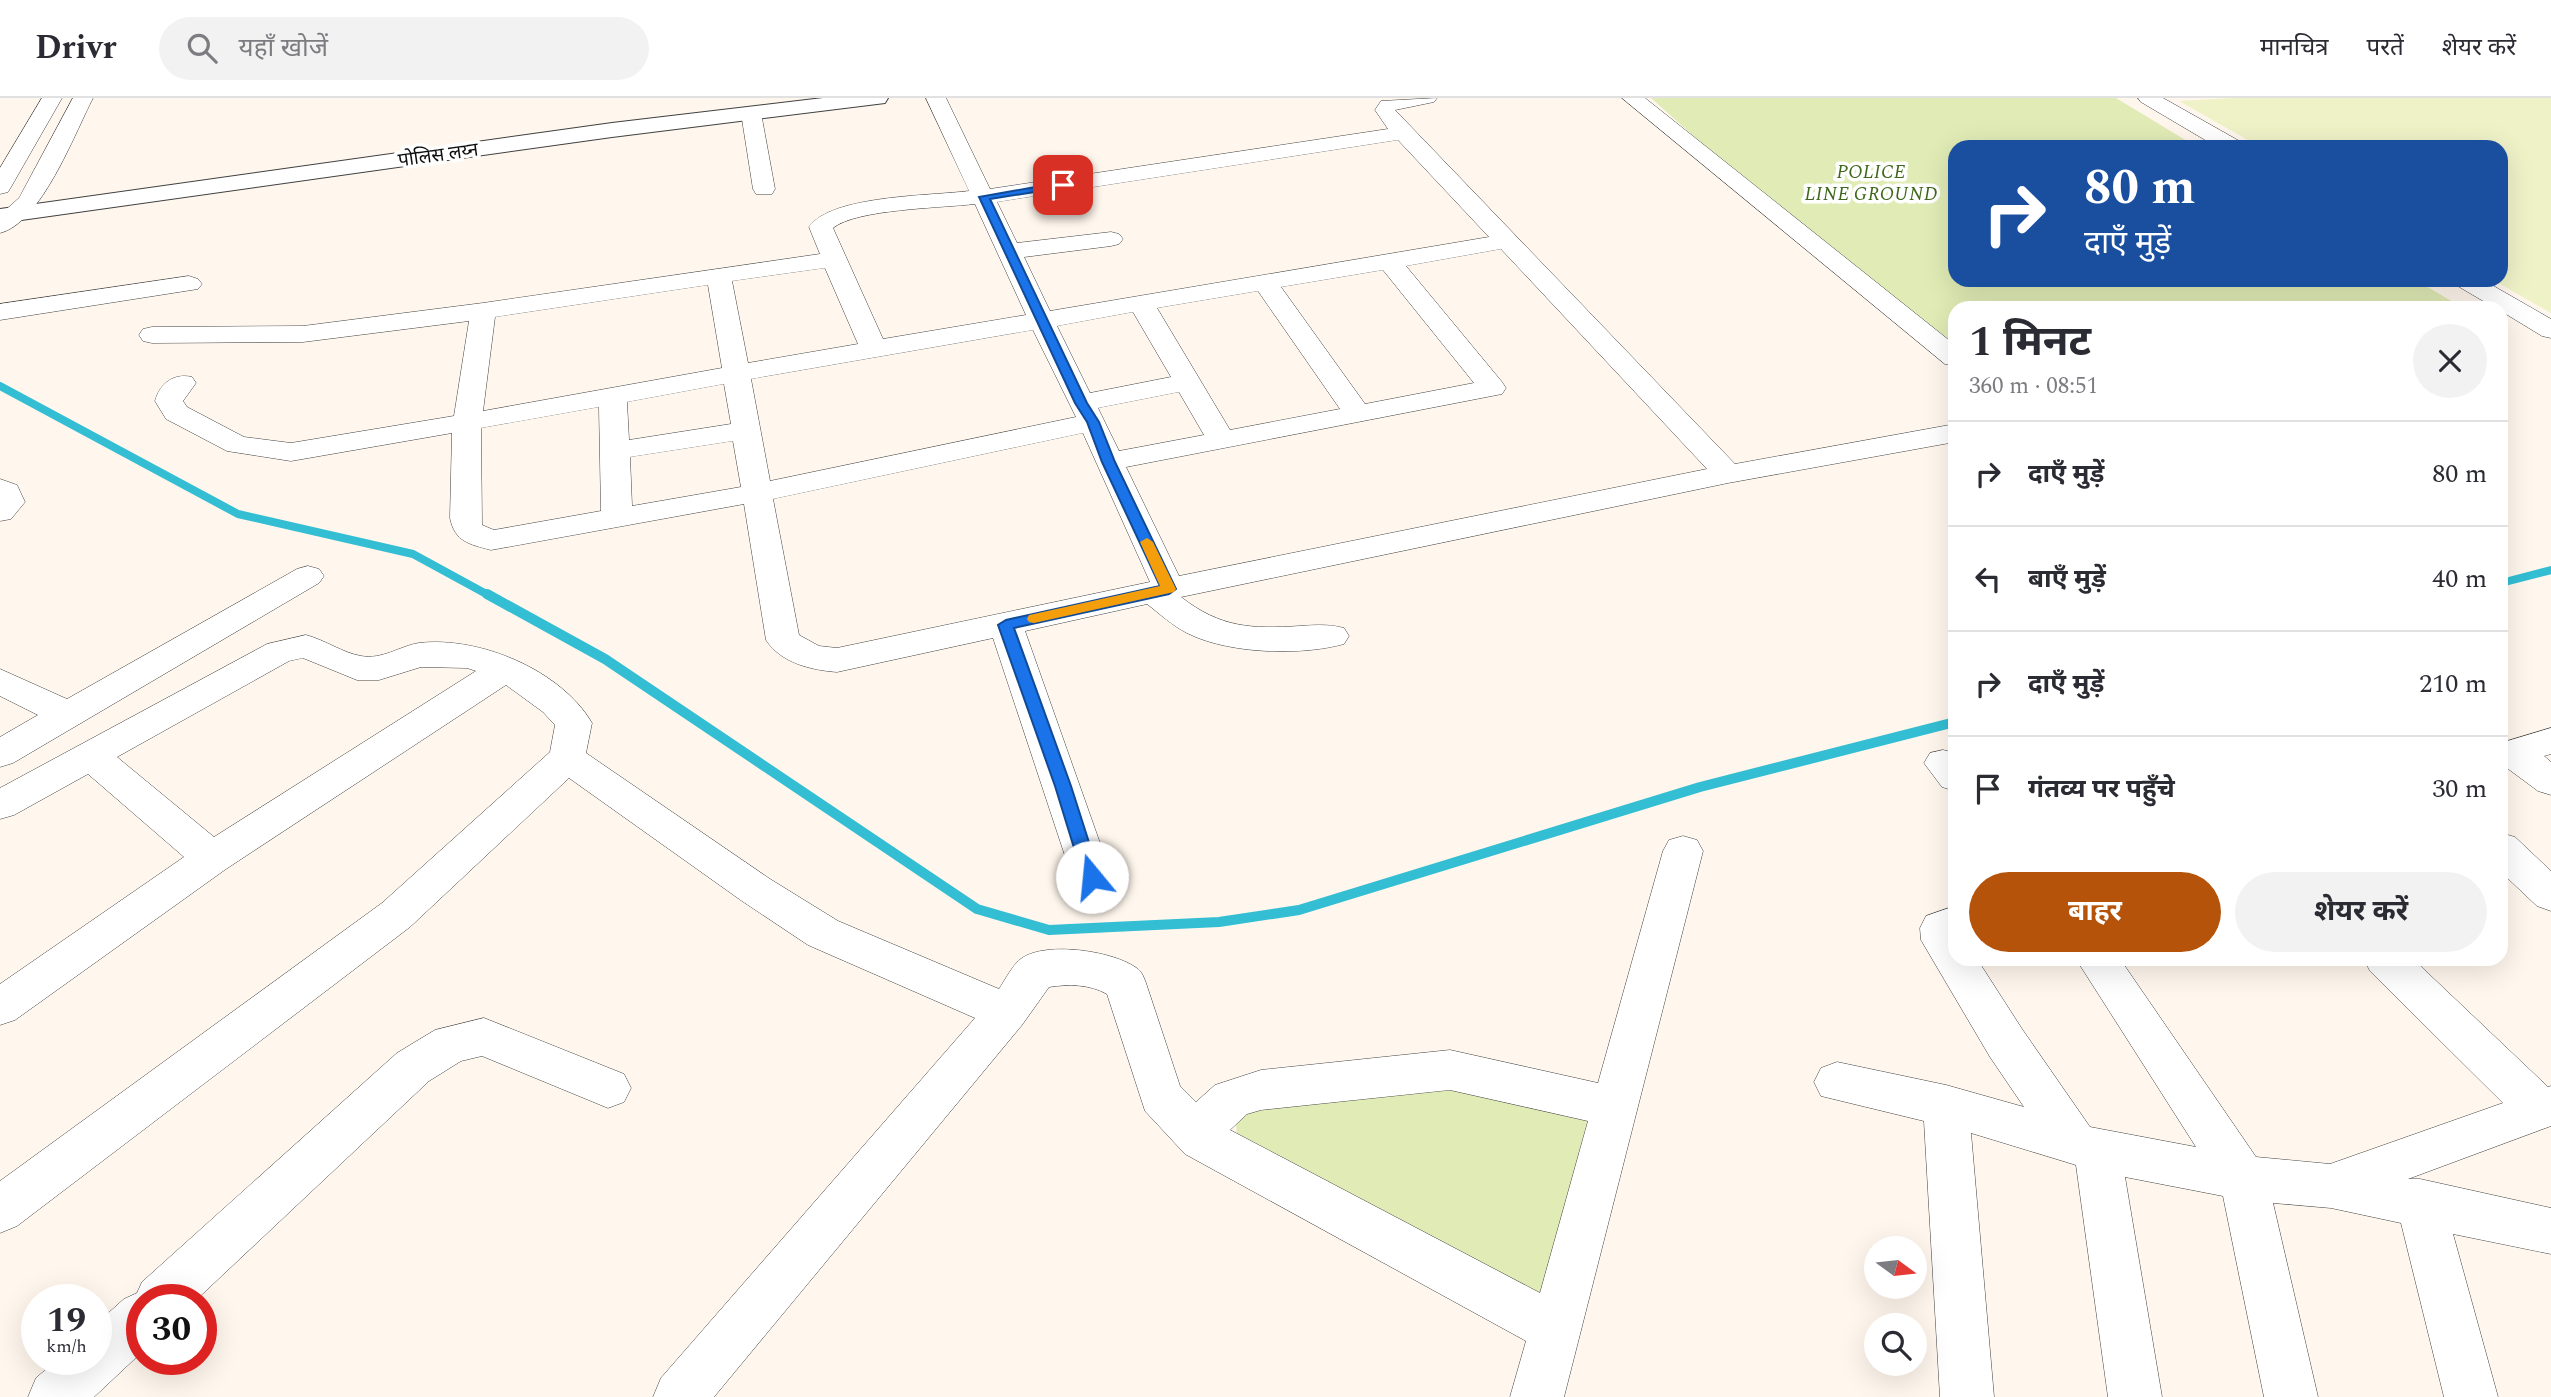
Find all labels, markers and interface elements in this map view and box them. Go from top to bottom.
search box [159,17,649,80]
text: Drivr [35,23,117,73]
text: यहाँ खोजें [239,28,328,68]
icon: search [183,29,221,67]
text: मानचित्र [2260,30,2329,66]
text: परतें [2367,30,2404,66]
text: शेयर करें [2442,30,2516,66]
street label: पोलिस लय्न [396,135,481,175]
text: 80 m [2084,151,2195,226]
pin [1033,155,1093,215]
park label: POLICE LINE GROUND [1804,158,1938,209]
icon: arrive [1044,166,1082,204]
icon: right [1969,168,2060,259]
text: दाएँ मुड़ें [2084,219,2171,268]
text: 1 मिनट [1969,311,2091,374]
button: close [2413,324,2487,398]
text: 360 m · 08:51 [1969,369,2098,404]
text: दाएँ मुड़ें [2028,454,2104,494]
text: 80 m [2432,454,2487,494]
icon: right [1969,455,2007,493]
text: बाएँ मुड़ें [2028,559,2106,599]
text: 40 m [2432,559,2487,599]
icon: left [1969,560,2007,598]
text: दाएँ मुड़ें [2028,664,2104,704]
text: 210 m [2419,664,2487,704]
icon: right [1969,665,2007,703]
text: गंतव्य पर पहुँचे [2028,769,2175,809]
text: 30 m [2432,769,2487,809]
icon: arrive [1969,770,2007,808]
position arrow [1055,840,1129,914]
button: बाहर [1969,872,2221,952]
button: शेयर करें [2235,872,2487,952]
north arrow [1864,1236,1927,1298]
map controls [1864,1236,1927,1376]
speed limit sign: 30 [126,1284,217,1375]
text: 19 [47,1294,86,1347]
button: search [1864,1313,1927,1376]
text: km/h [46,1333,87,1360]

